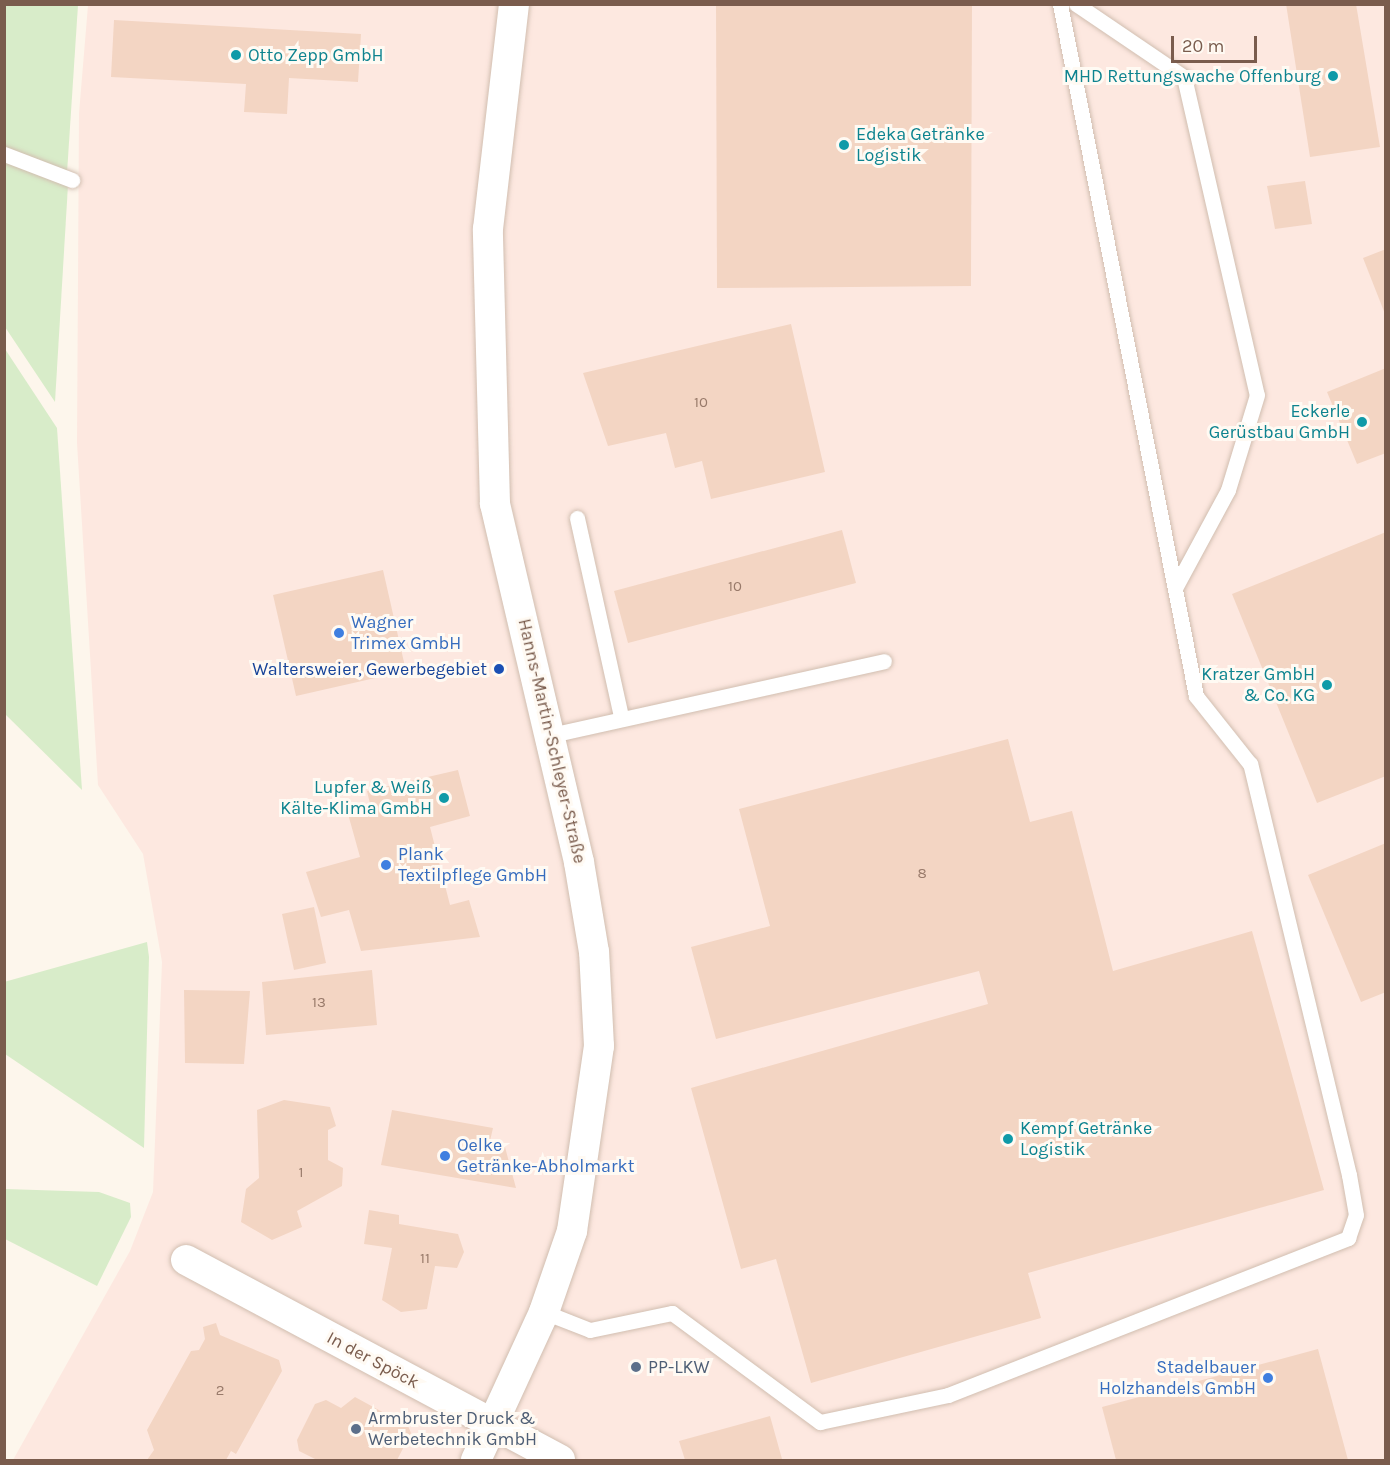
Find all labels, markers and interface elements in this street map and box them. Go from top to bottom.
scale bar [1174,24,1260,62]
text: 20 m [1182,35,1224,57]
place label: Otto Zepp GmbH [248,44,384,66]
marker: Otto Zepp GmbH [229,48,243,62]
place label: MHD Rettungswache Offenburg [1064,65,1321,87]
marker: MHD Rettungswache Offenburg [1326,69,1340,83]
place label: Edeka Getränke Logistik [856,124,985,166]
marker: Edeka Getränke Logistik [837,138,851,152]
house number: 10 [694,394,708,412]
place label: Eckerle Gerüstbau GmbH [1209,401,1350,444]
marker: Eckerle Gerüstbau GmbH [1355,415,1369,429]
house number: 10 [728,578,742,596]
place label: Wagner Trimex GmbH [351,612,461,654]
street label: Hanns-Martin-Schleyer-Straße [513,617,591,865]
marker: Wagner Trimex GmbH [332,626,346,640]
place label: Waltersweier, Gewerbegebiet [252,658,487,680]
marker: Waltersweier, Gewerbegebiet [492,662,506,676]
place label: Kratzer GmbH & Co. KG [1201,664,1315,706]
marker: Kratzer GmbH & Co. KG [1320,678,1334,692]
place label: Lupfer & Weiß Kälte-Klima GmbH [280,777,432,820]
marker: Lupfer & Weiß Kälte-Klima GmbH [437,791,451,805]
place label: Plank Textilpflege GmbH [398,844,547,886]
marker: Plank Textilpflege GmbH [379,858,393,872]
house number: 8 [917,865,927,883]
house number: 13 [312,994,326,1012]
place label: Kempf Getränke Logistik [1020,1118,1152,1160]
marker: Kempf Getränke Logistik [1001,1132,1015,1146]
place label: Oelke Getränke-Abholmarkt [457,1135,634,1178]
marker: Oelke Getränke-Abholmarkt [438,1149,452,1163]
house number: 1 [299,1164,303,1182]
house number: 11 [420,1250,430,1268]
street label: In der Spöck [323,1327,423,1393]
place label: PP-LKW [648,1356,710,1378]
place label: Stadelbauer Holzhandels GmbH [1099,1357,1256,1400]
marker: PP-LKW [629,1360,643,1374]
marker: Stadelbauer Holzhandels GmbH [1261,1371,1275,1385]
house number: 2 [216,1382,224,1400]
place label: Armbruster Druck & Werbetechnik GmbH [368,1408,537,1450]
marker: Armbruster Druck & Werbetechnik GmbH [349,1422,363,1436]

